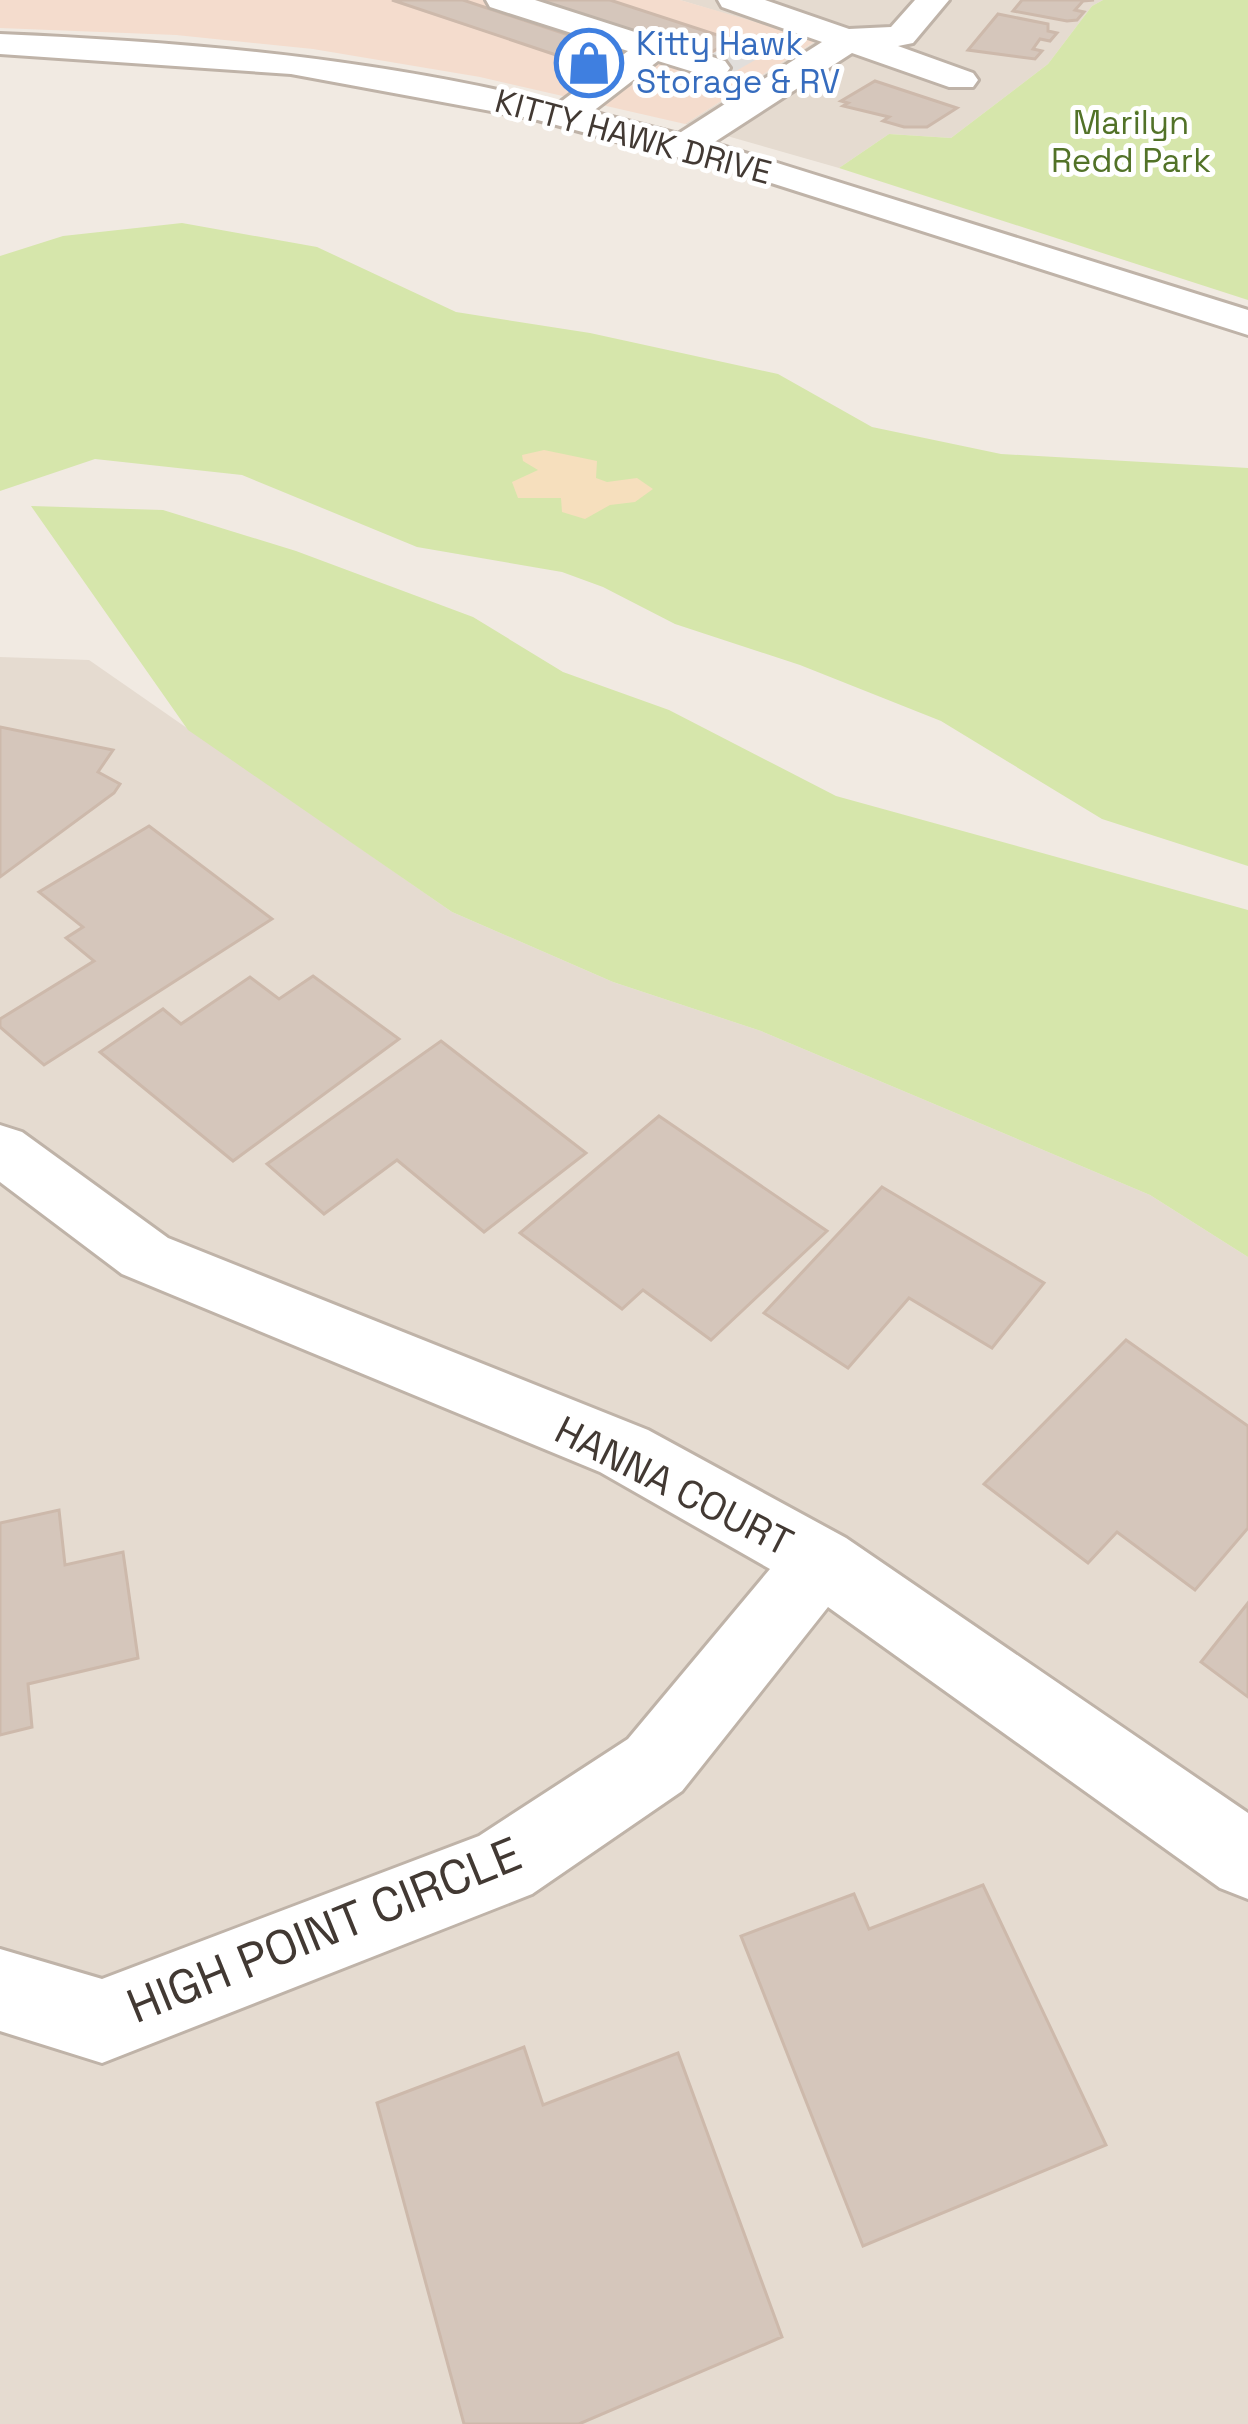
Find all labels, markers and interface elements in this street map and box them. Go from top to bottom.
place label: Kitty Hawk Storage & RV [636,23,840,103]
shop icon: Kitty Hawk Storage & RV [554,28,624,98]
street label: KITTY HAWK DRIVE [490,80,776,194]
park label: Marilyn Redd Park [1051,102,1211,182]
street label: HANNA COURT [547,1405,801,1567]
street label: HIGH POINT CIRCLE [118,1823,530,2037]

